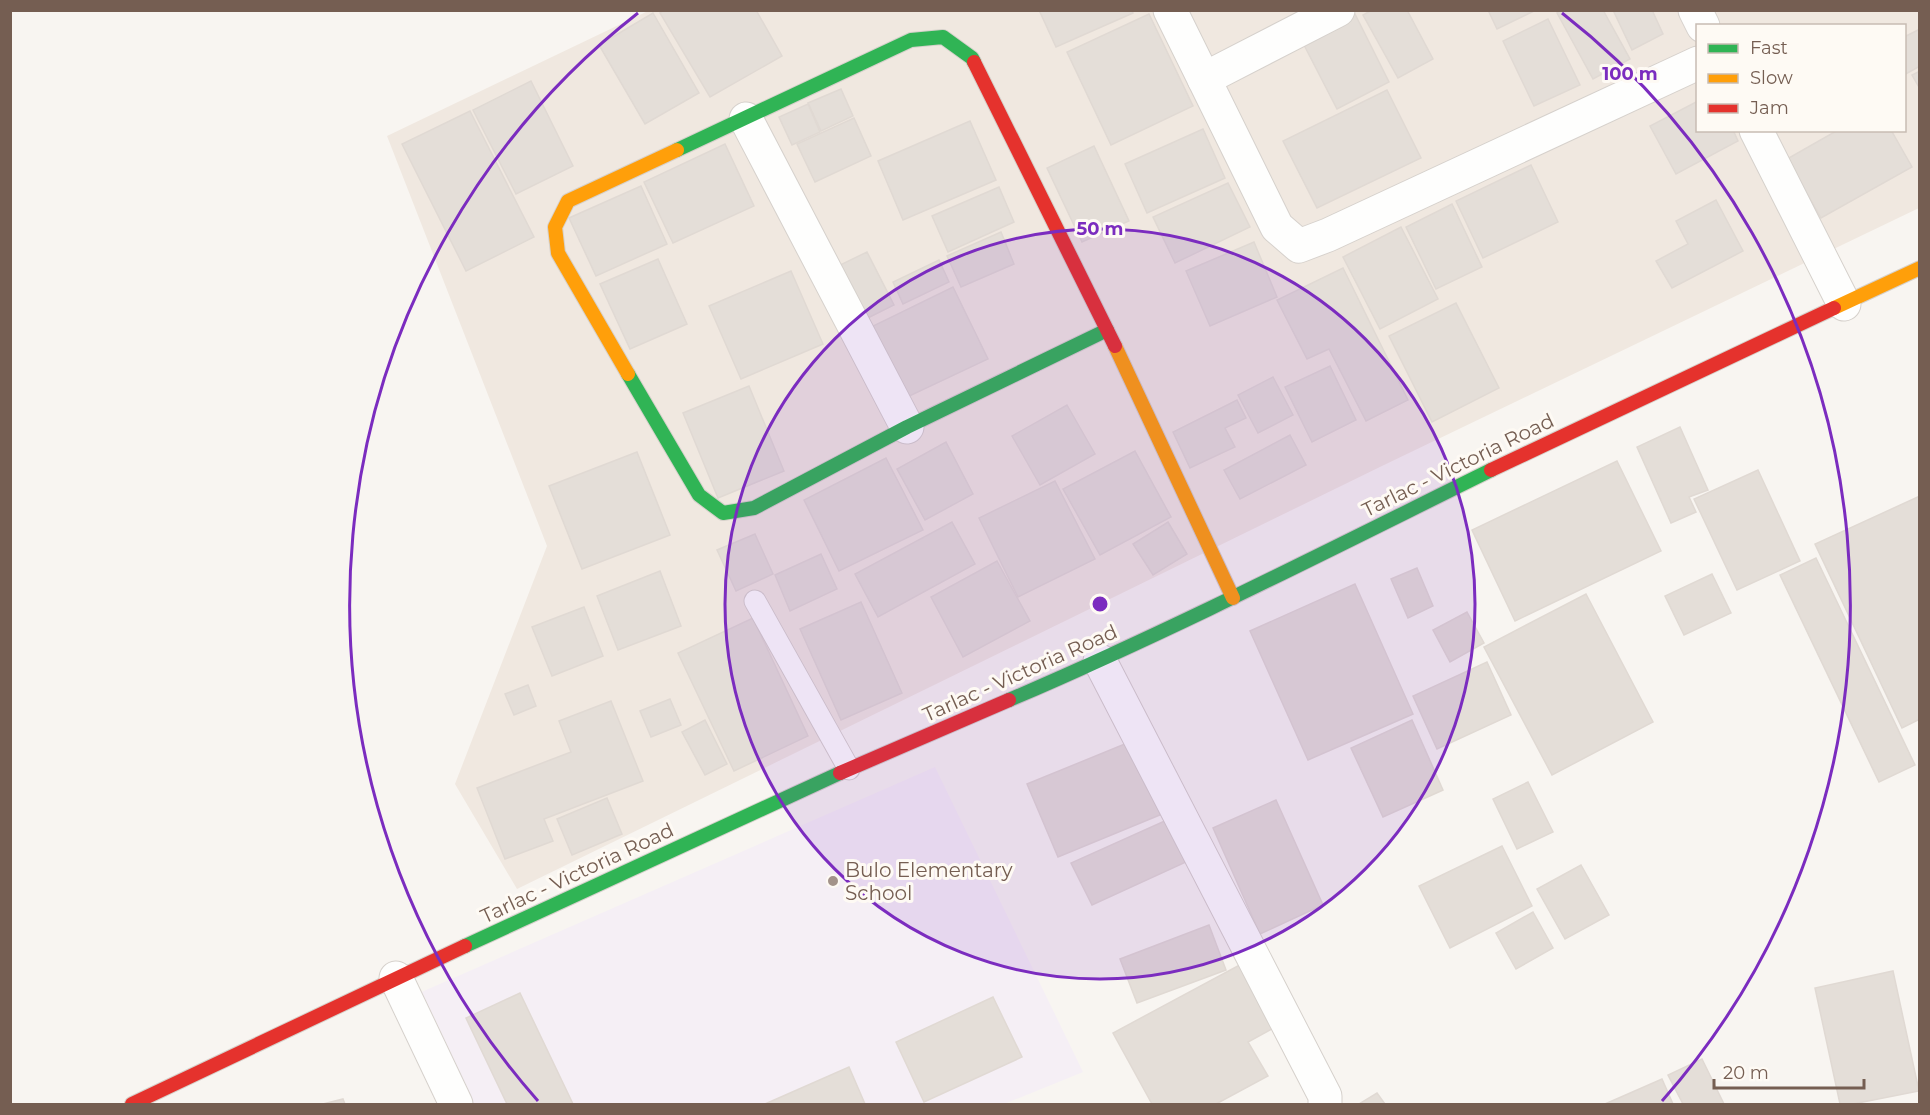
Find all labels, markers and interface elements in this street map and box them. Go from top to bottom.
legend [1696,24,1906,132]
text: Fast [1750,37,1788,59]
text: 100 m [1602,63,1658,85]
text: Slow [1750,67,1793,89]
text: Jam [1749,97,1789,119]
text: 50 m [1077,218,1123,240]
street label: Tarlac - Victoria Road [1358,408,1558,522]
centre of rings [1090,594,1110,614]
street label: Tarlac - Victoria Road [919,619,1121,727]
street label: Tarlac - Victoria Road [477,818,677,928]
place label: Bulo Elementary School [845,858,1013,905]
marker: Bulo Elementary School [826,874,840,888]
scale bar [1714,1052,1864,1090]
text: 20 m [1723,1062,1769,1084]

